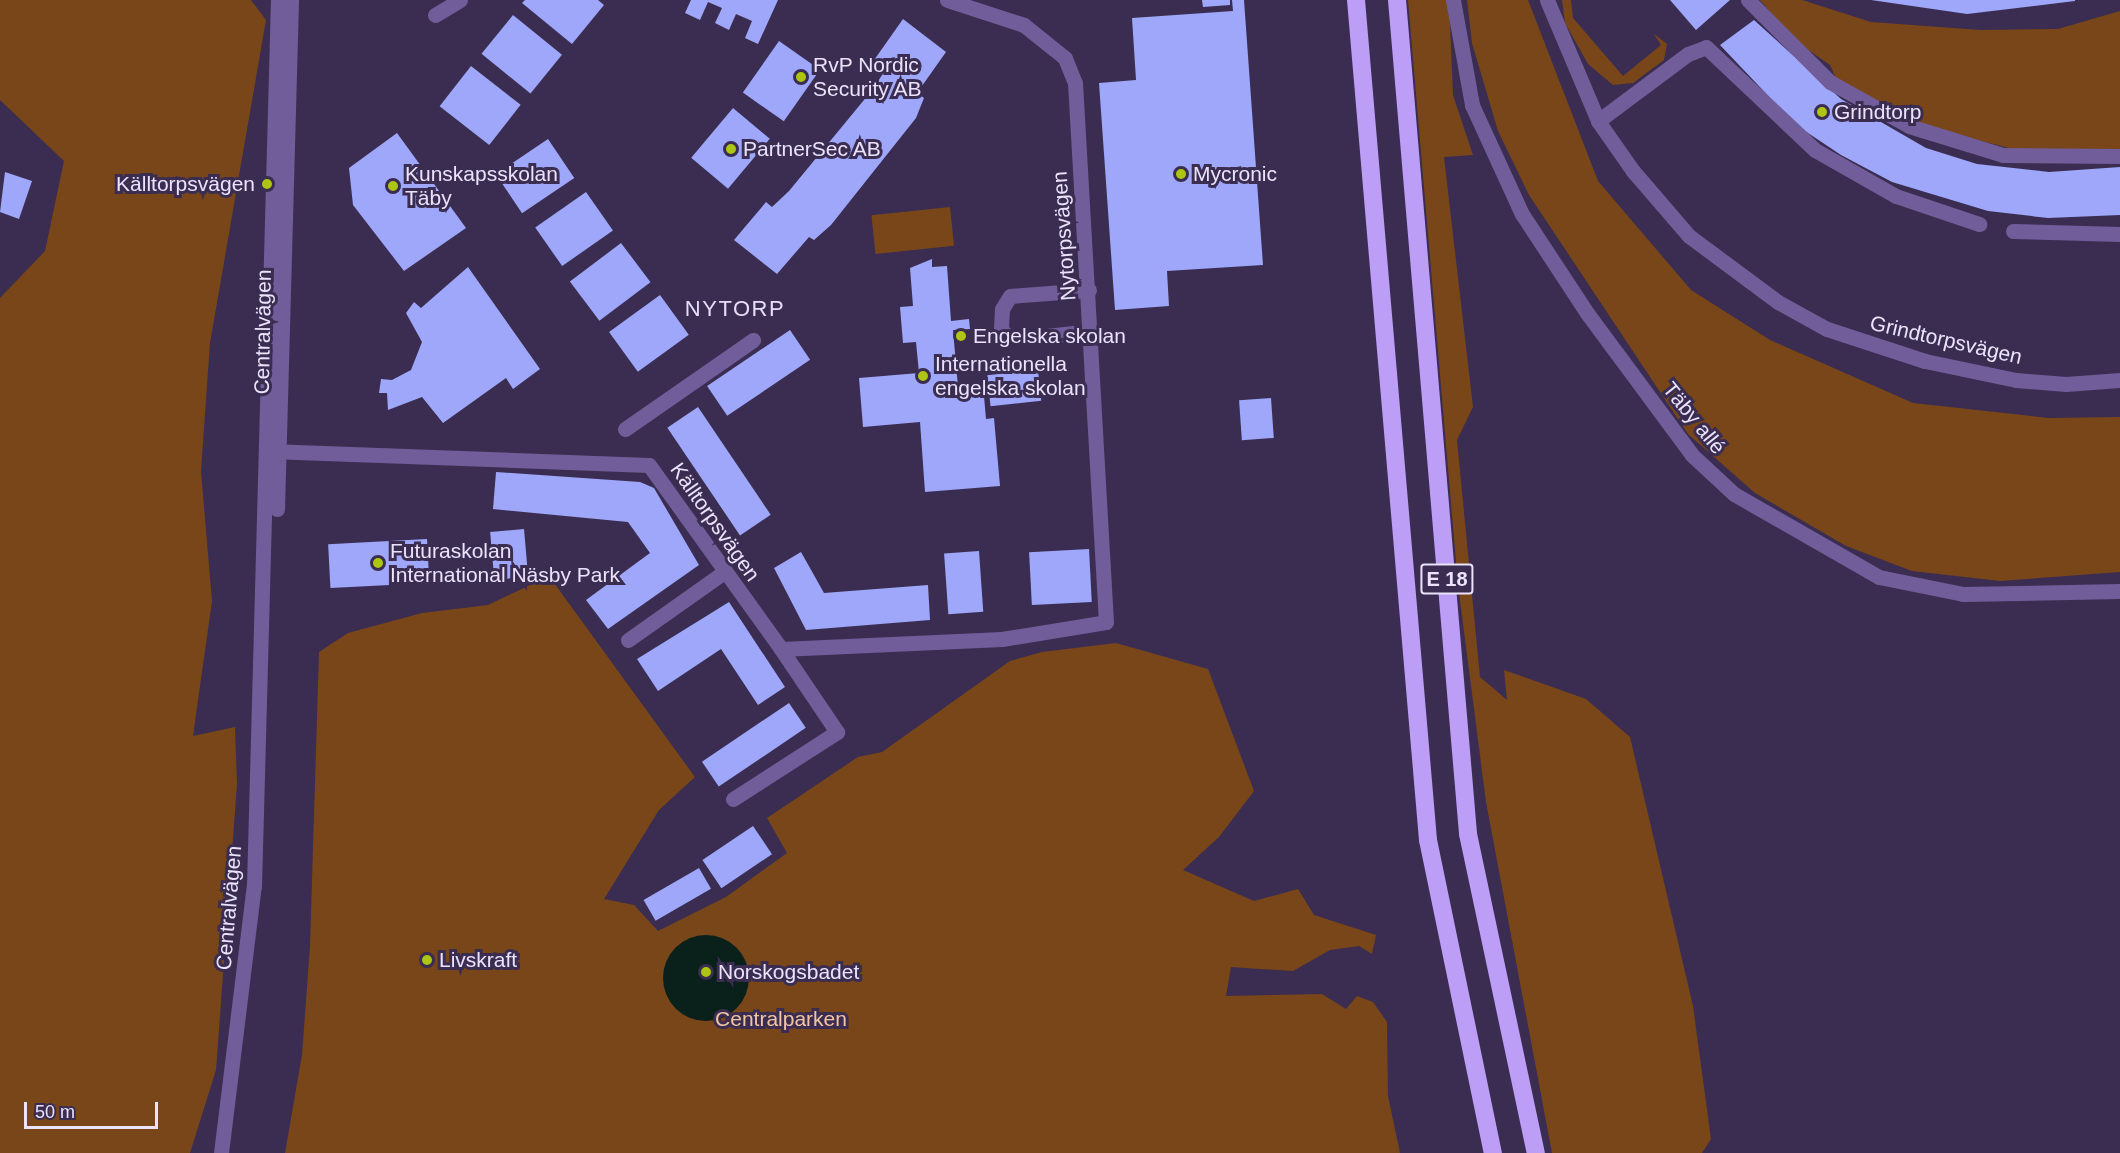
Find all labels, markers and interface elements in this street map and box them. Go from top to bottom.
place label: RvP Nordic Security AB [813,52,923,102]
marker: RvP Nordic Security AB [794,70,808,84]
place label: Grindtorp [1834,99,1922,125]
marker: Grindtorp [1815,105,1829,119]
place label: PartnerSec AB [743,136,882,162]
marker: PartnerSec AB [724,142,738,156]
place label: Kunskapsskolan Täby [405,161,558,211]
place label: Mycronic [1193,161,1277,187]
marker: Mycronic [1174,167,1188,181]
street label: Nytorpsvägen [1047,170,1081,302]
place label: Källtorpsvägen [116,171,255,197]
marker: Källtorpsvägen [260,177,274,191]
marker: Kunskapsskolan Täby [386,179,400,193]
street label: Centralvägen [249,269,277,395]
district label: NYTORP [685,296,785,322]
street label: Grindtorpsvägen [1868,310,2024,370]
place label: Engelska skolan [973,323,1126,349]
marker: Engelska skolan [954,329,968,343]
place label: Internationella engelska skolan [935,351,1086,401]
marker: Internationella engelska skolan [916,369,930,383]
street label: Täby allé [1657,377,1731,459]
street label: Källtorpsvägen [665,458,765,586]
place label: Futuraskolan International Näsby Park [390,538,620,588]
marker: Futuraskolan International Näsby Park [371,556,385,570]
road number: E 18 [1420,562,1474,596]
street label: Centralvägen [211,845,247,971]
place label: Livskraft [439,947,517,973]
marker: Livskraft [420,953,434,967]
place label: Norskogsbadet [718,959,859,985]
marker: Norskogsbadet [699,965,713,979]
park label: Centralparken [715,1006,847,1032]
scale bar [27,1090,160,1128]
text: 50 m [35,1102,75,1122]

